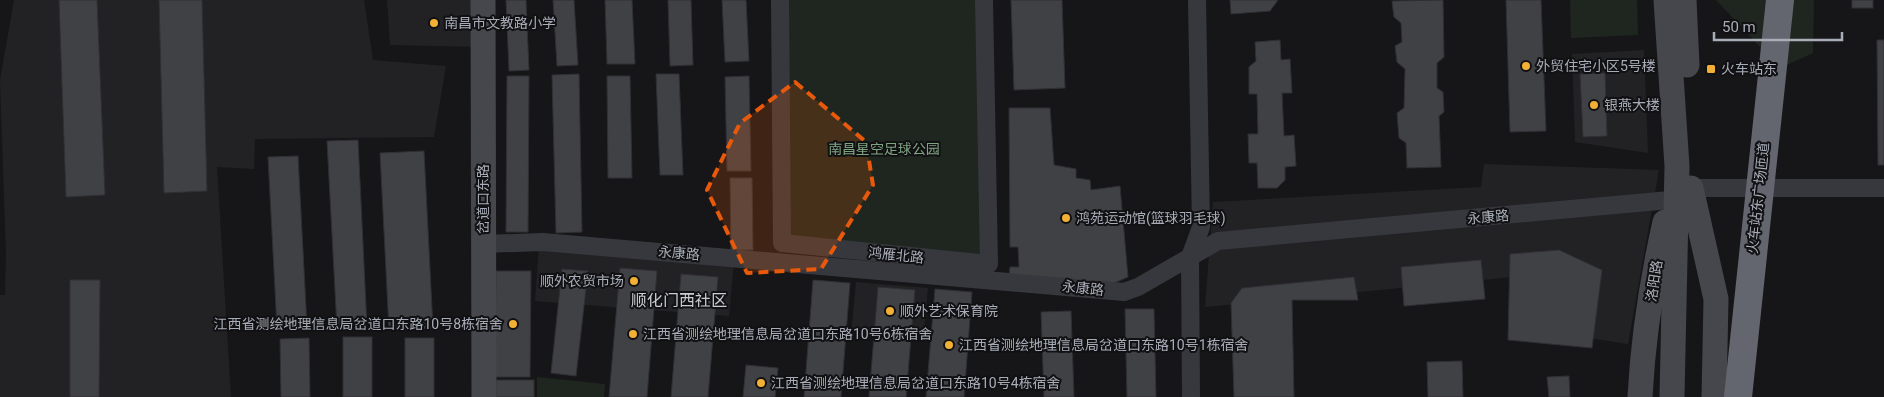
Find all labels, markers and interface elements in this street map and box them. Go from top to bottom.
scale bar [1714,10,1842,42]
place label: 南昌市文教路小学 [444,15,556,31]
marker: 南昌市文教路小学 [428,17,440,29]
text: 50 m [1722,18,1756,36]
place label: 外贸住宅小区5号楼 [1536,58,1656,74]
marker: 外贸住宅小区5号楼 [1520,60,1532,72]
place label: 火车站东 [1721,61,1777,77]
marker: 火车站东 [1705,63,1717,75]
place label: 银燕大楼 [1604,97,1660,113]
marker: 银燕大楼 [1588,99,1600,111]
park label: 南昌星空足球公园 [828,141,940,157]
street label: 火车站东广场匝道 [1744,141,1772,255]
street label: 岔道口东路 [475,164,491,234]
street label: 永康路 [1466,207,1510,227]
place label: 鸿苑运动馆(篮球羽毛球) [1076,210,1226,227]
marker: 鸿苑运动馆(篮球羽毛球) [1060,212,1072,224]
street label: 永康路 [657,243,701,263]
street label: 鸿雁北路 [867,244,925,266]
street label: 洛阳路 [1643,259,1665,303]
place label: 顺外农贸市场 [540,273,624,289]
marker: 顺外农贸市场 [628,275,640,287]
street label: 永康路 [1061,278,1105,298]
district label: 顺化门西社区 [631,291,727,310]
place label: 顺外艺术保育院 [900,303,998,319]
marker: 顺外艺术保育院 [884,305,896,317]
place label: 江西省测绘地理信息局岔道口东路10号8栋宿舍 [213,316,503,332]
marker: 江西省测绘地理信息局岔道口东路10号8栋宿舍 [507,318,519,330]
place label: 江西省测绘地理信息局岔道口东路10号6栋宿舍 [643,326,933,342]
marker: 江西省测绘地理信息局岔道口东路10号6栋宿舍 [627,328,639,340]
place label: 江西省测绘地理信息局岔道口东路10号1栋宿舍 [959,337,1249,353]
marker: 江西省测绘地理信息局岔道口东路10号1栋宿舍 [943,339,955,351]
place label: 江西省测绘地理信息局岔道口东路10号4栋宿舍 [771,375,1061,391]
marker: 江西省测绘地理信息局岔道口东路10号4栋宿舍 [755,377,767,389]

